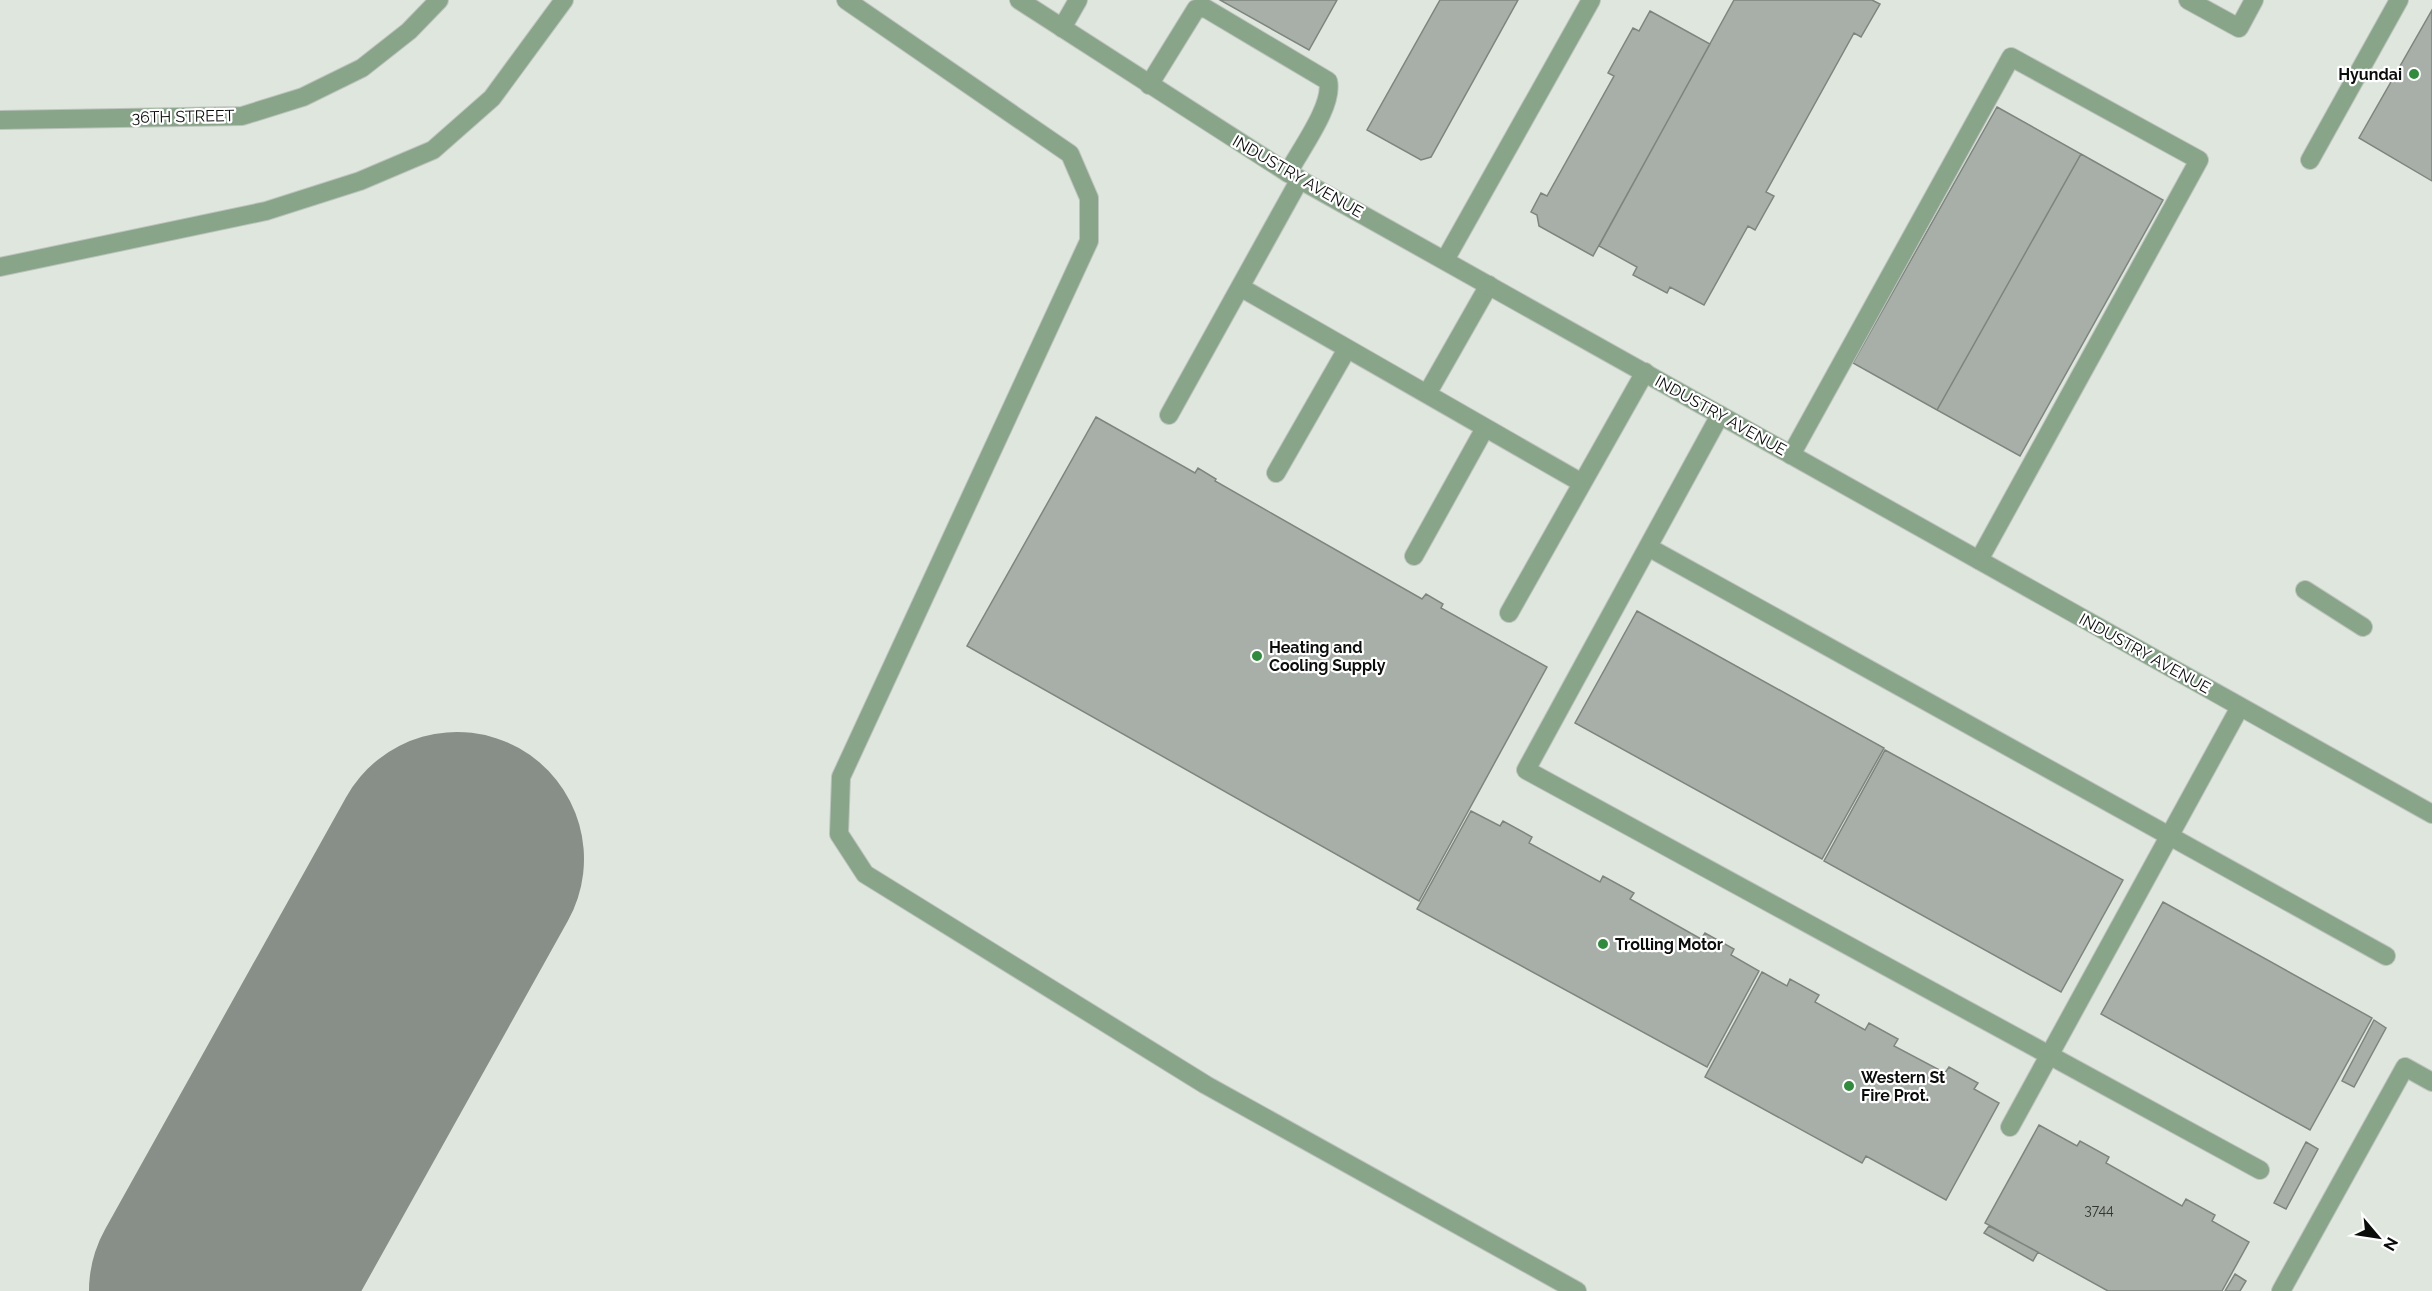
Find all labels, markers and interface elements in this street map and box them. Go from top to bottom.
place label: Hyundai [2338,65,2402,84]
marker: Hyundai [2407,67,2421,81]
street label: 36TH STREET [131,106,235,127]
street label: INDUSTRY AVENUE [1229,131,1367,222]
street label: INDUSTRY AVENUE [1652,371,1790,460]
street label: INDUSTRY AVENUE [2076,609,2214,698]
place label: Heating and Cooling Supply [1269,638,1386,675]
marker: Heating and Cooling Supply [1250,649,1264,663]
place label: Trolling Motor [1615,935,1723,954]
marker: Trolling Motor [1596,937,1610,951]
place label: Western St Fire Prot. [1861,1068,1945,1105]
marker: Western St Fire Prot. [1842,1079,1856,1093]
house number: 3744 [2084,1202,2114,1218]
north arrow [2348,1207,2408,1267]
text: N [2379,1234,2402,1254]

